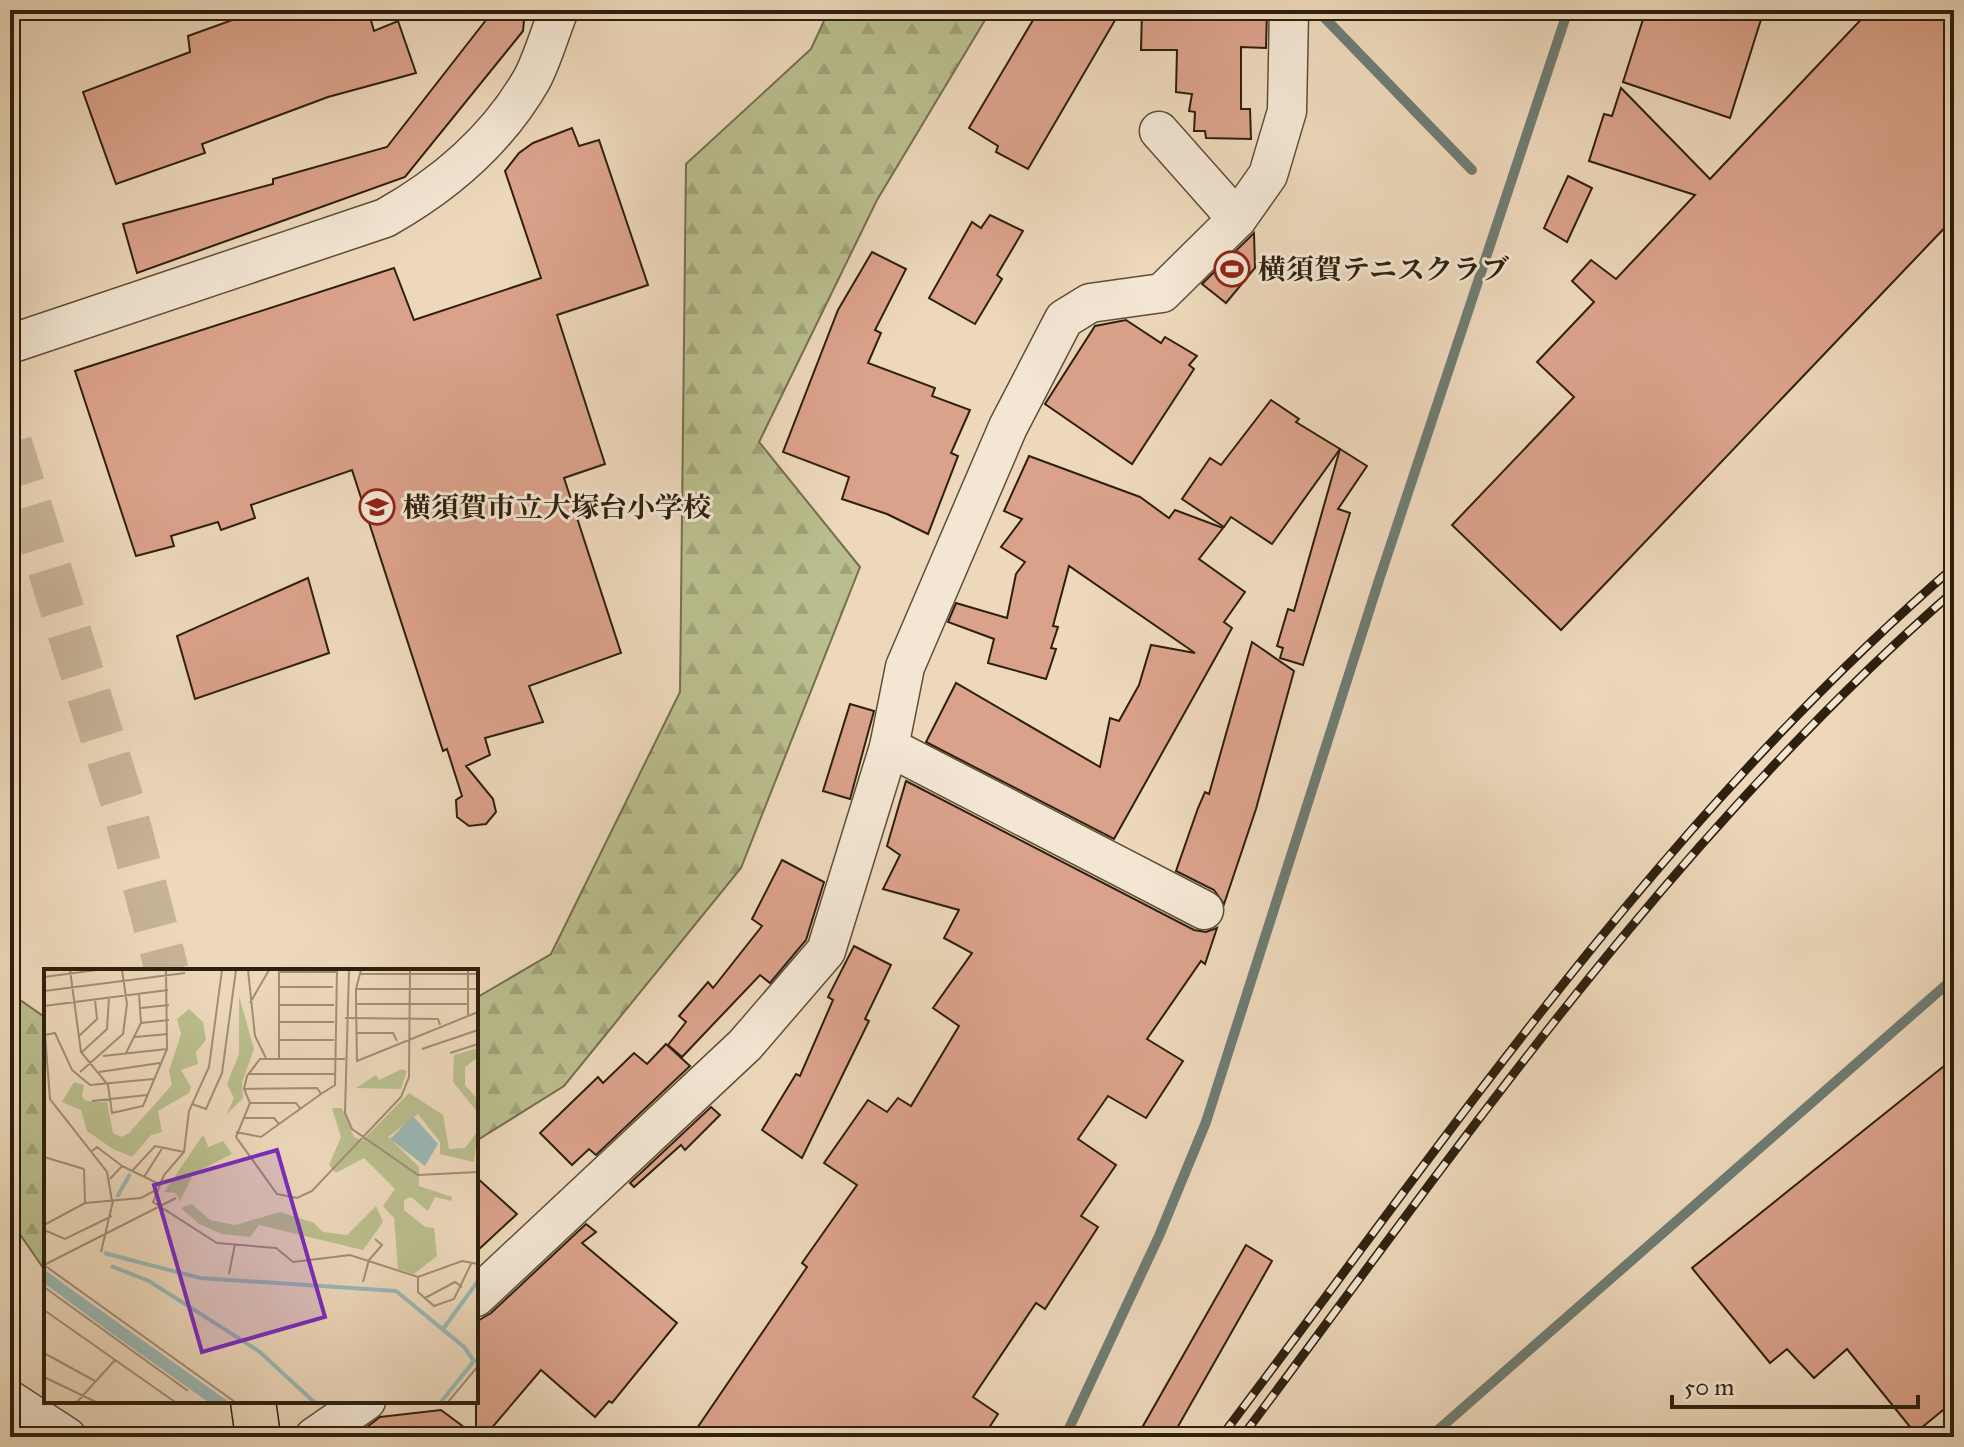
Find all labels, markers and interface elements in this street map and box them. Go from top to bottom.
sports icon: 横須賀テニスクラブ [1213,250,1251,288]
place label: 横須賀テニスクラブ [1258,252,1509,287]
school or university icon: 横須賀市立大塚台小学校 [358,488,396,526]
place label: 横須賀市立大塚台小学校 [403,490,711,525]
inset map [44,969,478,1403]
scale bar [1672,1359,1918,1409]
text: 50 m [1684,1372,1734,1402]

